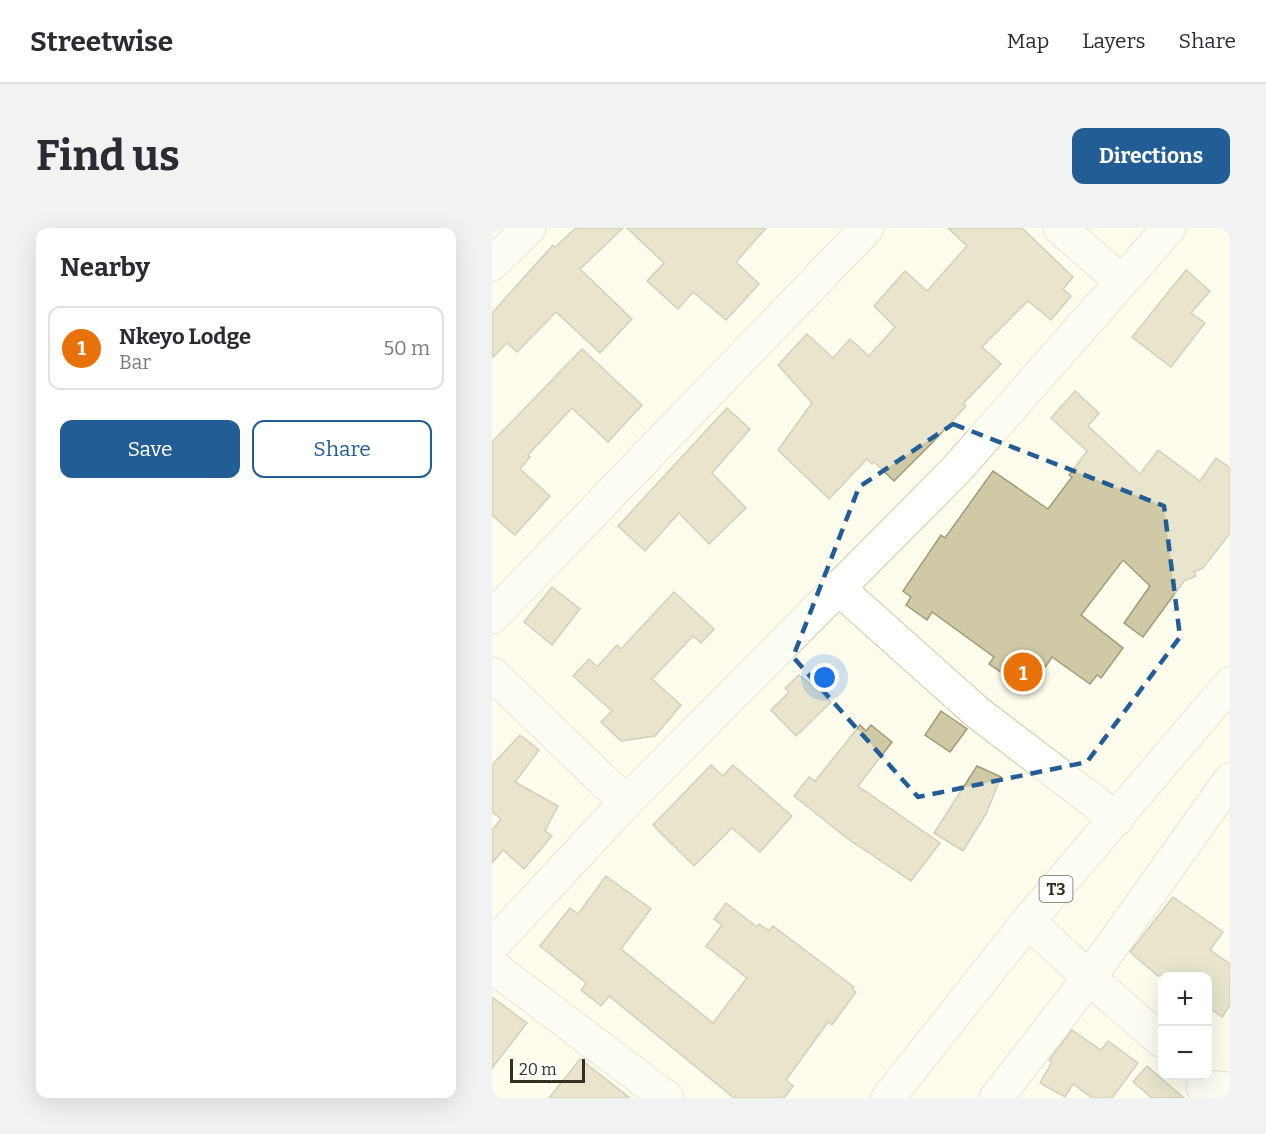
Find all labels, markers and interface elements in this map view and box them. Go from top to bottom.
text: Streetwise [30,25,173,58]
text: Map [1007,28,1049,54]
text: Layers [1082,28,1146,54]
text: Share [1179,28,1236,54]
button: Directions [1072,128,1230,184]
text: Find us [36,131,180,181]
text: Nearby [60,252,150,283]
text: Nkeyo Lodge [119,323,251,350]
text: 1 [77,336,86,360]
text: 50 m [383,336,430,360]
text: Bar [119,350,151,374]
button: Save [60,420,240,478]
button: Share [252,420,432,478]
pin: 1 [1004,650,1042,694]
your location [810,663,839,692]
road number: T3 [1040,876,1072,902]
map controls [1158,972,1212,1080]
button: + [1158,972,1212,1026]
button: − [1158,1026,1212,1080]
scale bar [510,1056,585,1084]
text: 20 m [519,1060,556,1079]

